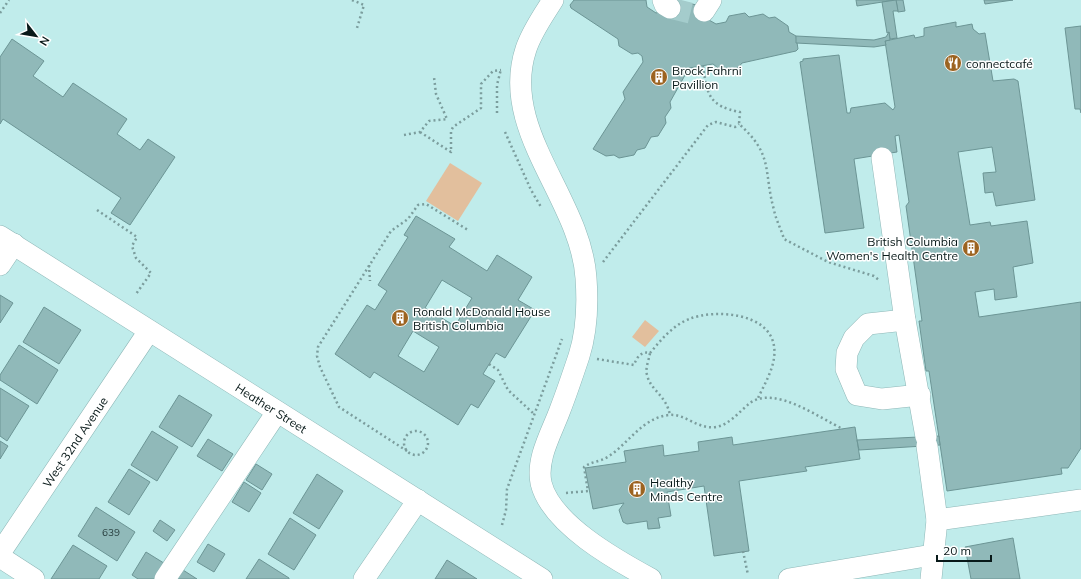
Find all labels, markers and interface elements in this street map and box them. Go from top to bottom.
north arrow [16,16,56,56]
text: N [36,34,53,48]
restaurant icon: connectcafé [943,53,963,73]
place label: connectcafé [966,56,1033,71]
place label: Brock Fahrni Pavillion [672,63,742,92]
building icon: Brock Fahrni Pavillion [649,67,669,87]
place label: British Columbia Women's Health Centre [826,234,958,263]
building icon: British Columbia Women's Health Centre [961,238,981,258]
place label: Ronald McDonald House British Columbia [413,304,550,333]
building icon: Ronald McDonald House British Columbia [390,308,410,328]
street label: Heather Street [233,380,310,436]
street label: West 32nd Avenue [39,394,110,490]
place label: Healthy Minds Centre [650,475,723,504]
building icon: Healthy Minds Centre [627,479,647,499]
house number: 639 [102,526,120,539]
scale bar [937,537,991,563]
text: 20 m [943,543,971,558]

